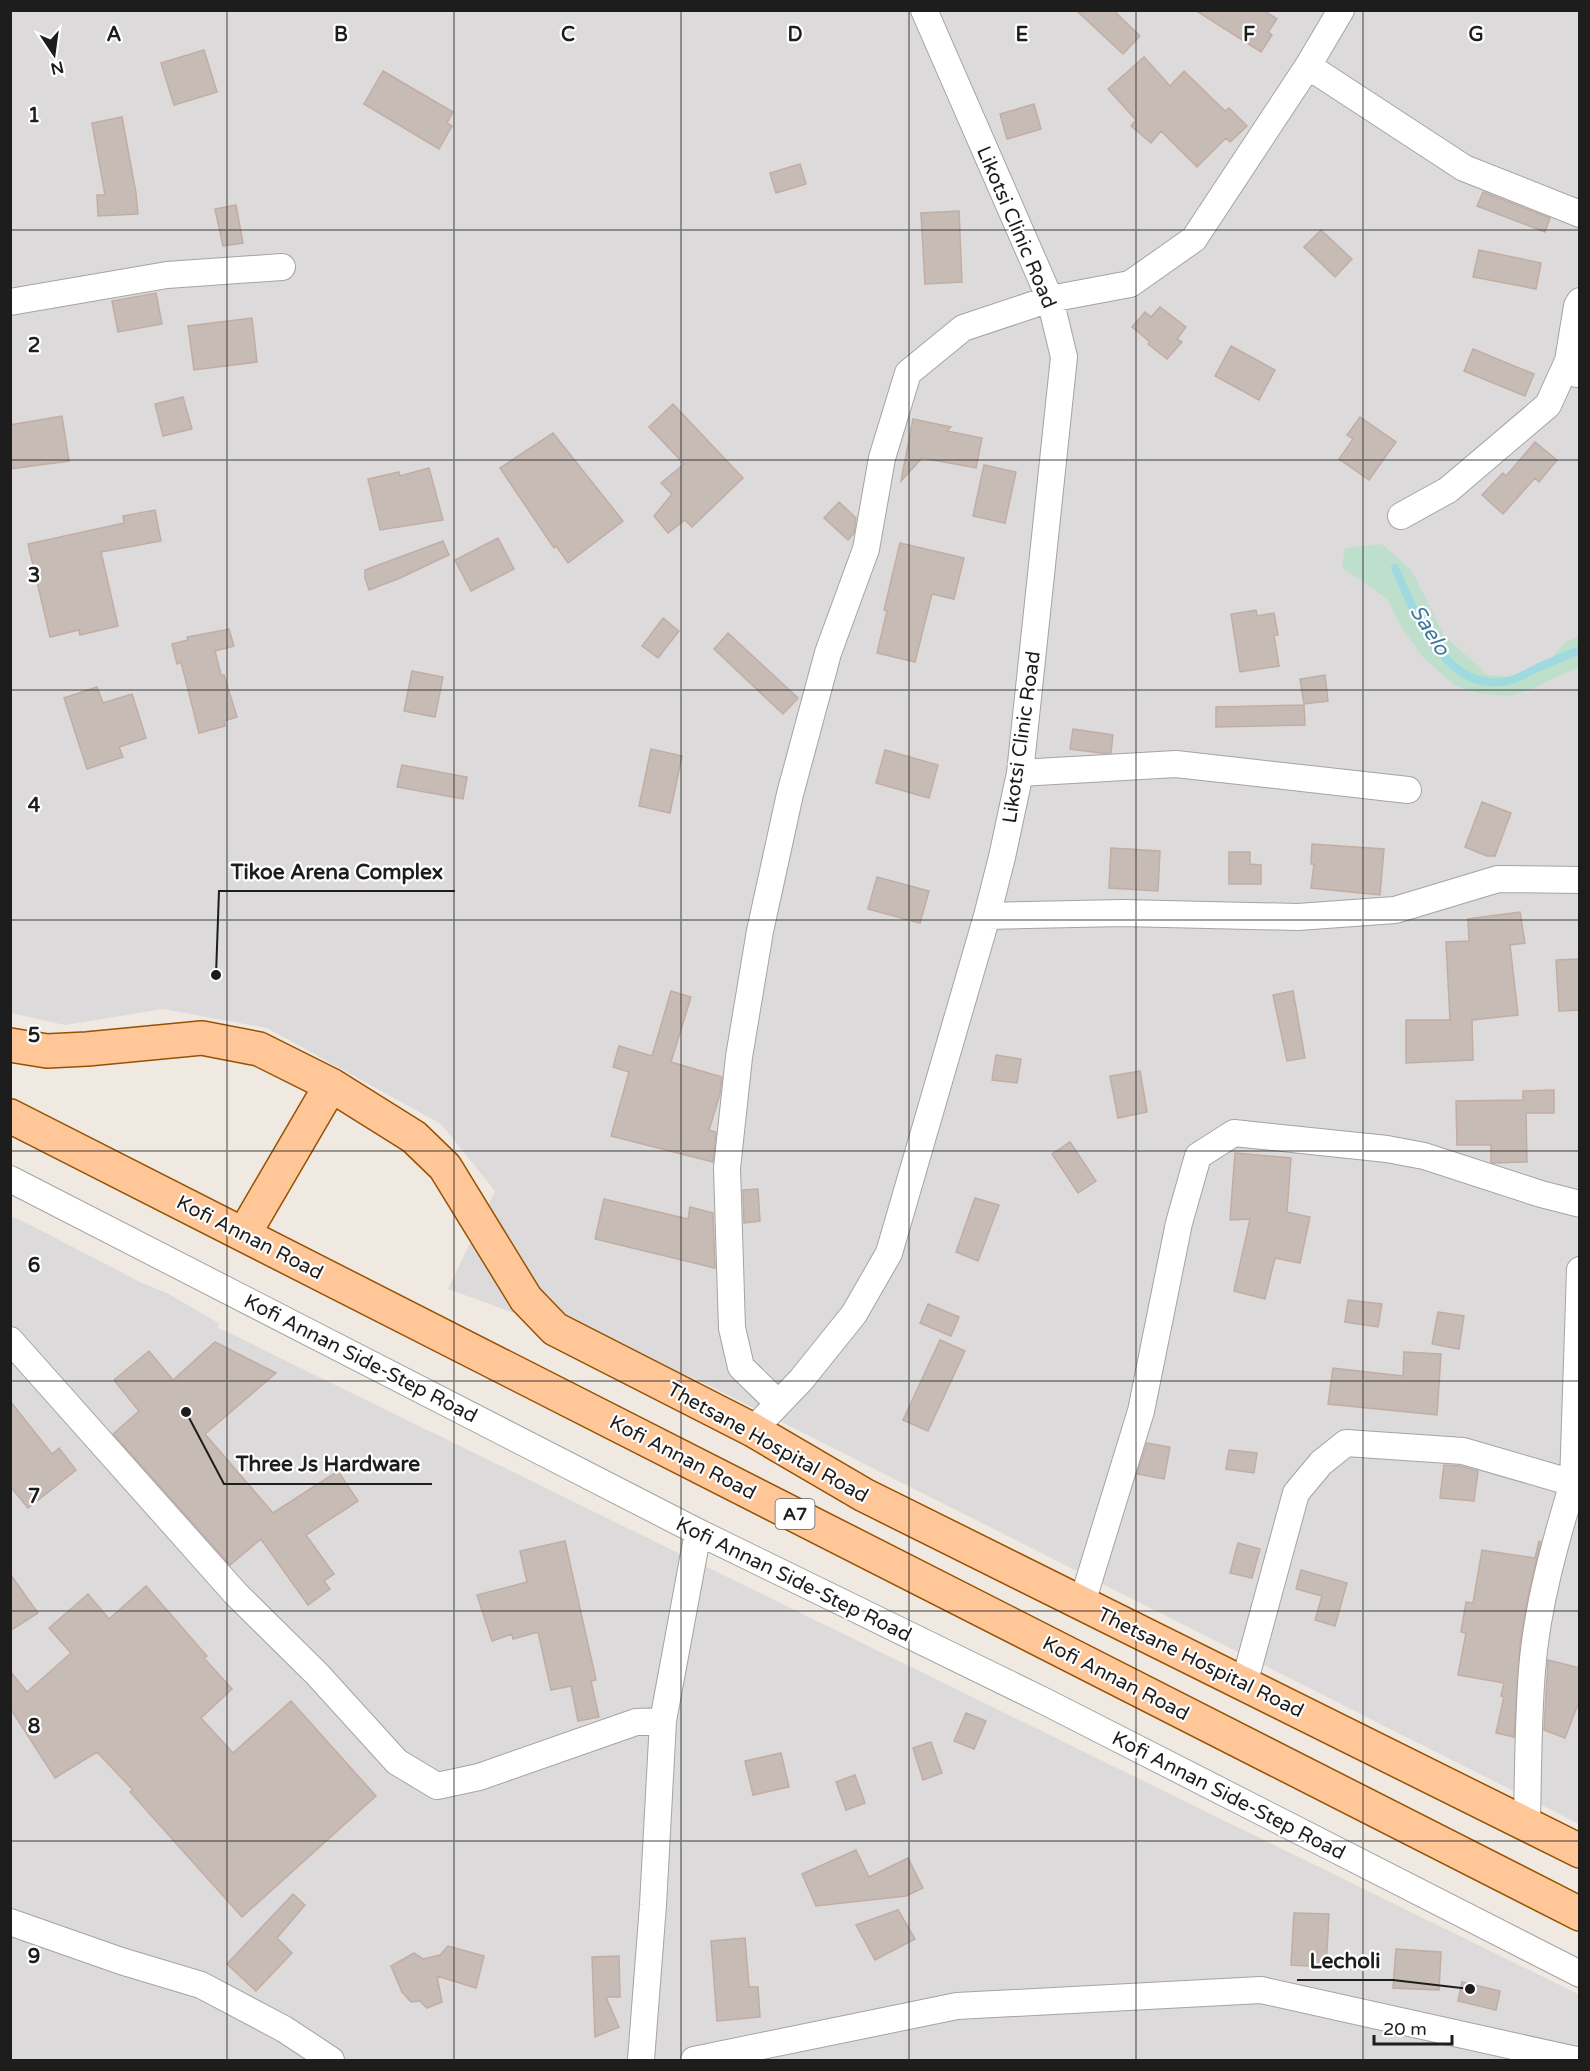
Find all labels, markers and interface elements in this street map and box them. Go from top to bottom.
text: A [107,23,122,47]
text: B [334,23,348,47]
text: C [561,23,575,47]
text: D [787,23,803,47]
text: E [1016,23,1029,47]
text: F [1243,23,1255,47]
text: G [1468,23,1484,47]
north arrow [24,24,84,84]
text: N [49,56,66,79]
text: 1 [28,104,40,128]
street label: Likotsi Clinic Road [971,143,1061,312]
text: 2 [28,334,40,358]
text: 3 [28,564,40,588]
water label: Saelo [1405,600,1455,661]
street label: Likotsi Clinic Road [998,649,1046,825]
text: 4 [28,794,41,818]
callout: Tikoe Arena Complex [219,852,455,891]
text: Tikoe Arena Complex [230,860,443,885]
text: 5 [28,1024,40,1048]
street label: Kofi Annan Road [172,1191,327,1285]
text: 6 [28,1254,40,1278]
street label: Kofi Annan Side-Step Road [240,1289,481,1428]
street label: Thetsane Hospital Road [663,1378,872,1508]
street label: Kofi Annan Road [605,1411,760,1505]
callout: Three Js Hardware [224,1445,432,1484]
text: Three Js Hardware [235,1452,420,1477]
text: 7 [28,1485,40,1509]
road number: A7 [776,1499,814,1529]
street label: Kofi Annan Side-Step Road [672,1512,915,1647]
street label: Thetsane Hospital Road [1094,1603,1307,1723]
street label: Kofi Annan Road [1038,1632,1193,1726]
text: 8 [28,1715,40,1739]
street label: Kofi Annan Side-Step Road [1108,1726,1349,1865]
callout: Lecholi [1297,1941,1393,1980]
text: 9 [28,1945,40,1969]
text: Lecholi [1309,1949,1381,1974]
scale bar [1374,2008,1452,2046]
text: 20 m [1383,2018,1427,2040]

